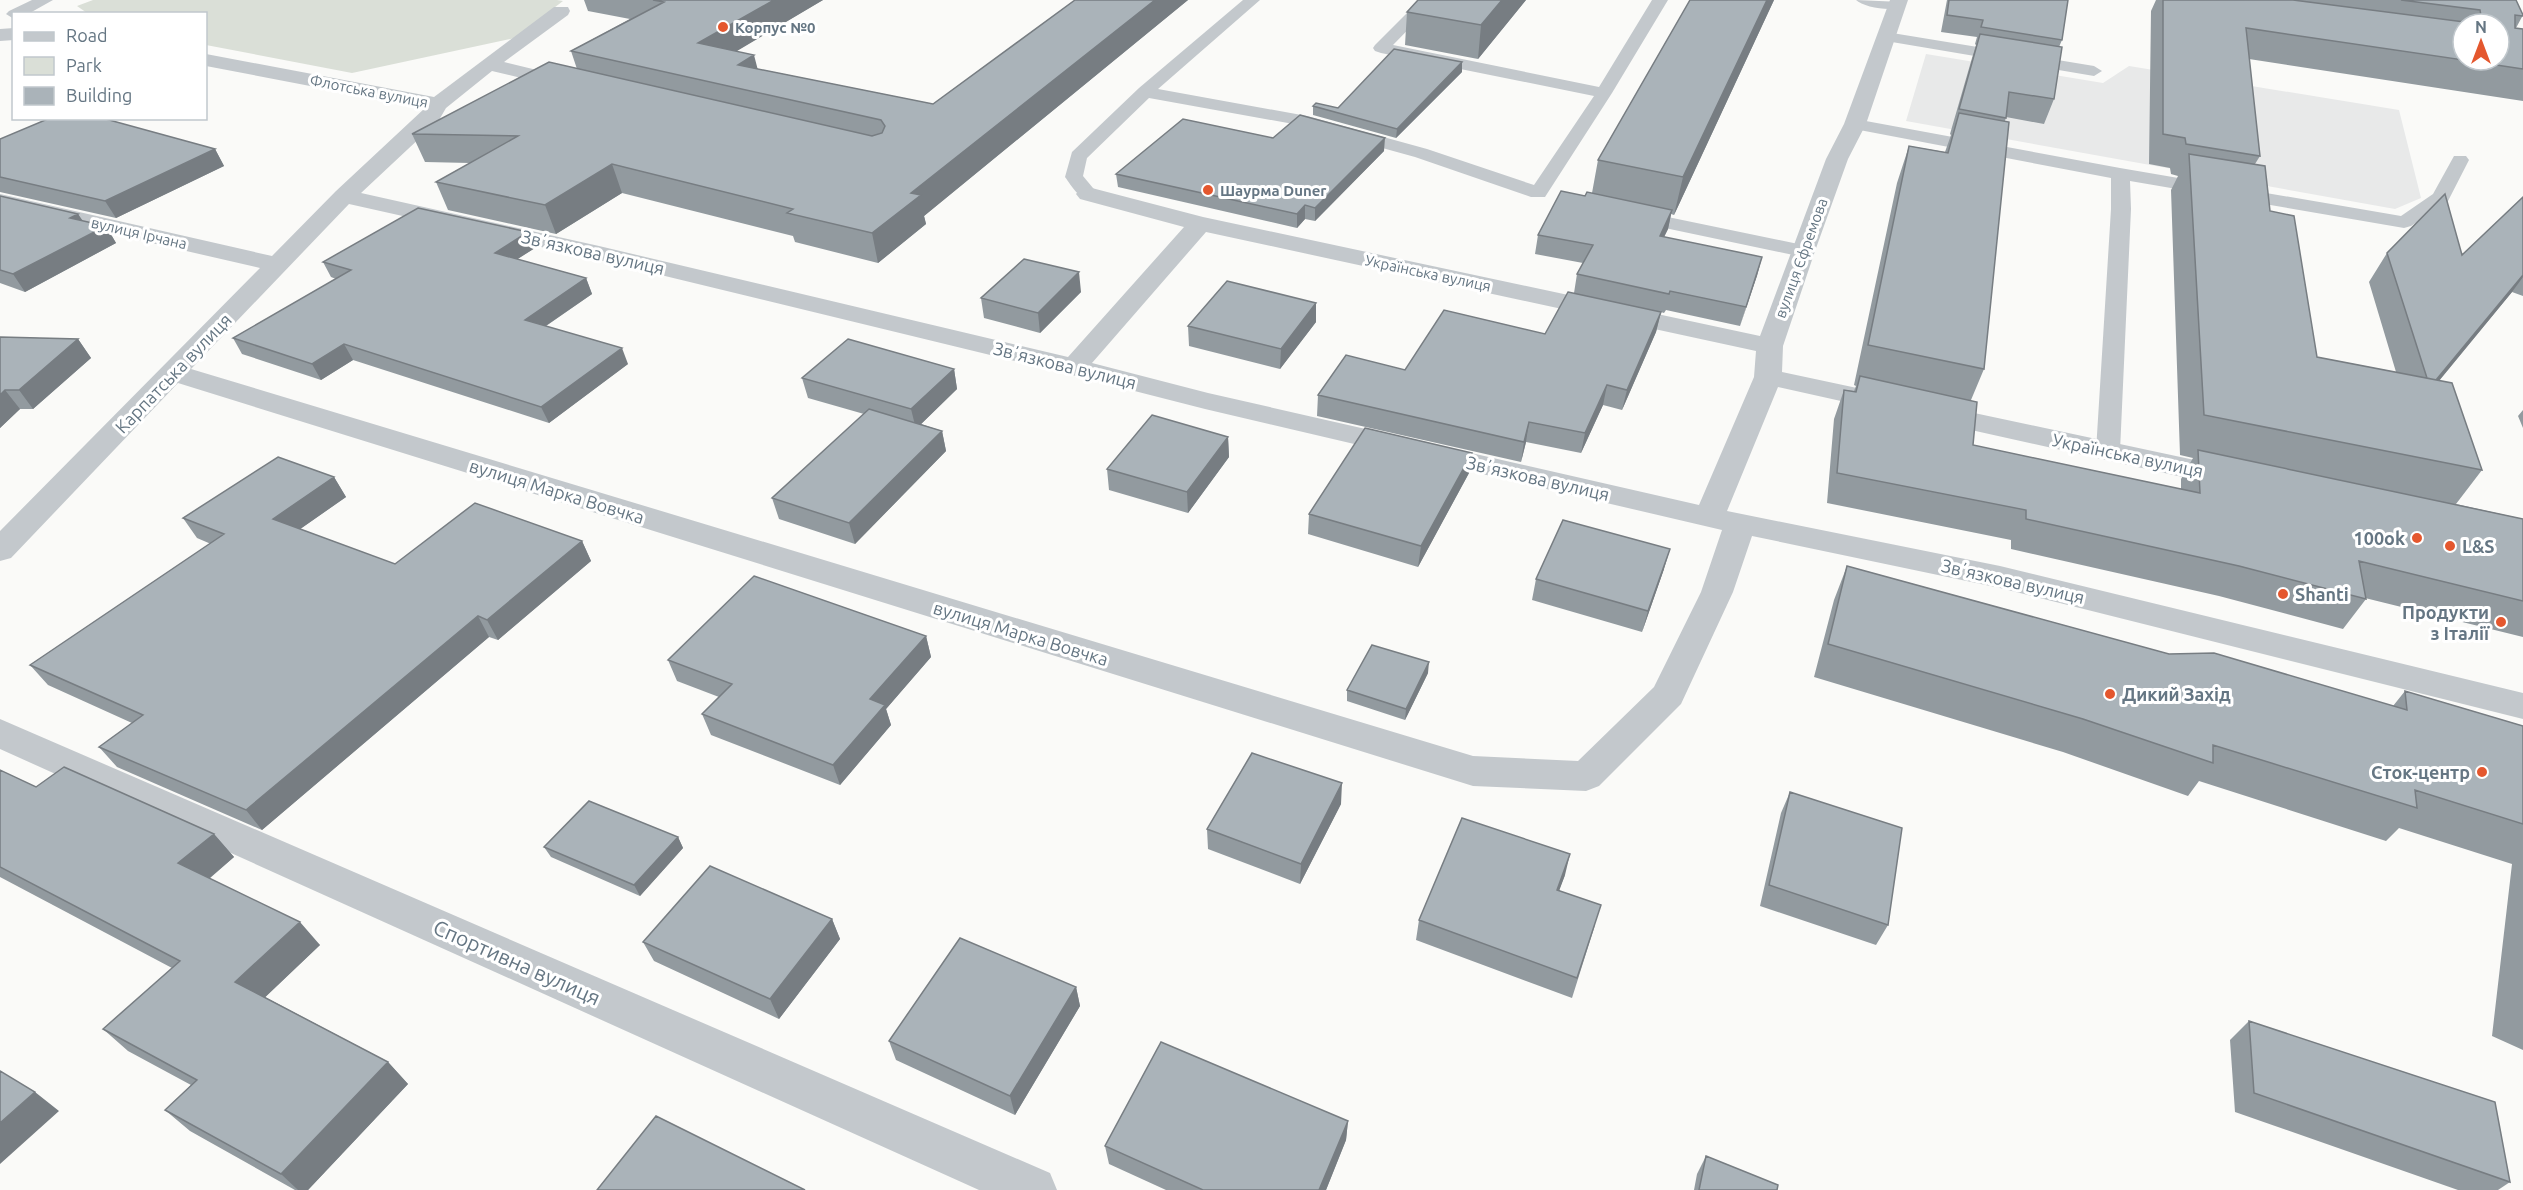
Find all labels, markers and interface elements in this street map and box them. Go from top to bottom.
legend [12,12,207,120]
north arrow [2451,12,2511,72]
text: N [2475,18,2487,36]
place label: Корпус №0 [735,19,815,36]
marker: Корпус №0 [716,20,730,34]
text: Road [66,25,108,45]
text: Park [66,55,102,75]
street label: Флотська вулиця [308,71,430,111]
text: Building [66,85,132,105]
place label: Шаурма Duner [1220,182,1327,199]
marker: Шаурма Duner [1201,183,1215,197]
street label: вулиця Єфремова [1771,196,1831,320]
street label: вулиця Ірчана [89,214,189,252]
street label: Звʼязкова вулиця [519,226,667,278]
street label: Українська вулиця [1364,251,1492,295]
street label: Карпатська вулиця [111,309,235,437]
street label: Звʼязкова вулиця [992,338,1138,392]
street label: Українська вулиця [2051,429,2205,481]
street label: Звʼязкова вулиця [1464,452,1612,504]
street label: вулиця Марка Вовчка [467,455,647,527]
place label: 100ok [2354,528,2405,548]
marker: 100ok [2410,531,2424,545]
place label: L&S [2462,536,2495,556]
marker: L&S [2443,539,2457,553]
street label: Звʼязкова вулиця [1939,555,2087,607]
place label: Shanti [2295,584,2349,604]
marker: Shanti [2276,587,2290,601]
street label: вулиця Марка Вовчка [931,597,1111,669]
place label: Продукти з Італії [2402,602,2490,643]
marker: Продукти з Італії [2494,615,2508,629]
place label: Дикий Захід [2122,684,2231,704]
marker: Дикий Захід [2103,687,2117,701]
place label: Сток-центр [2371,762,2470,782]
marker: Сток-центр [2475,765,2489,779]
street label: Спортивна вулиця [430,914,604,1010]

